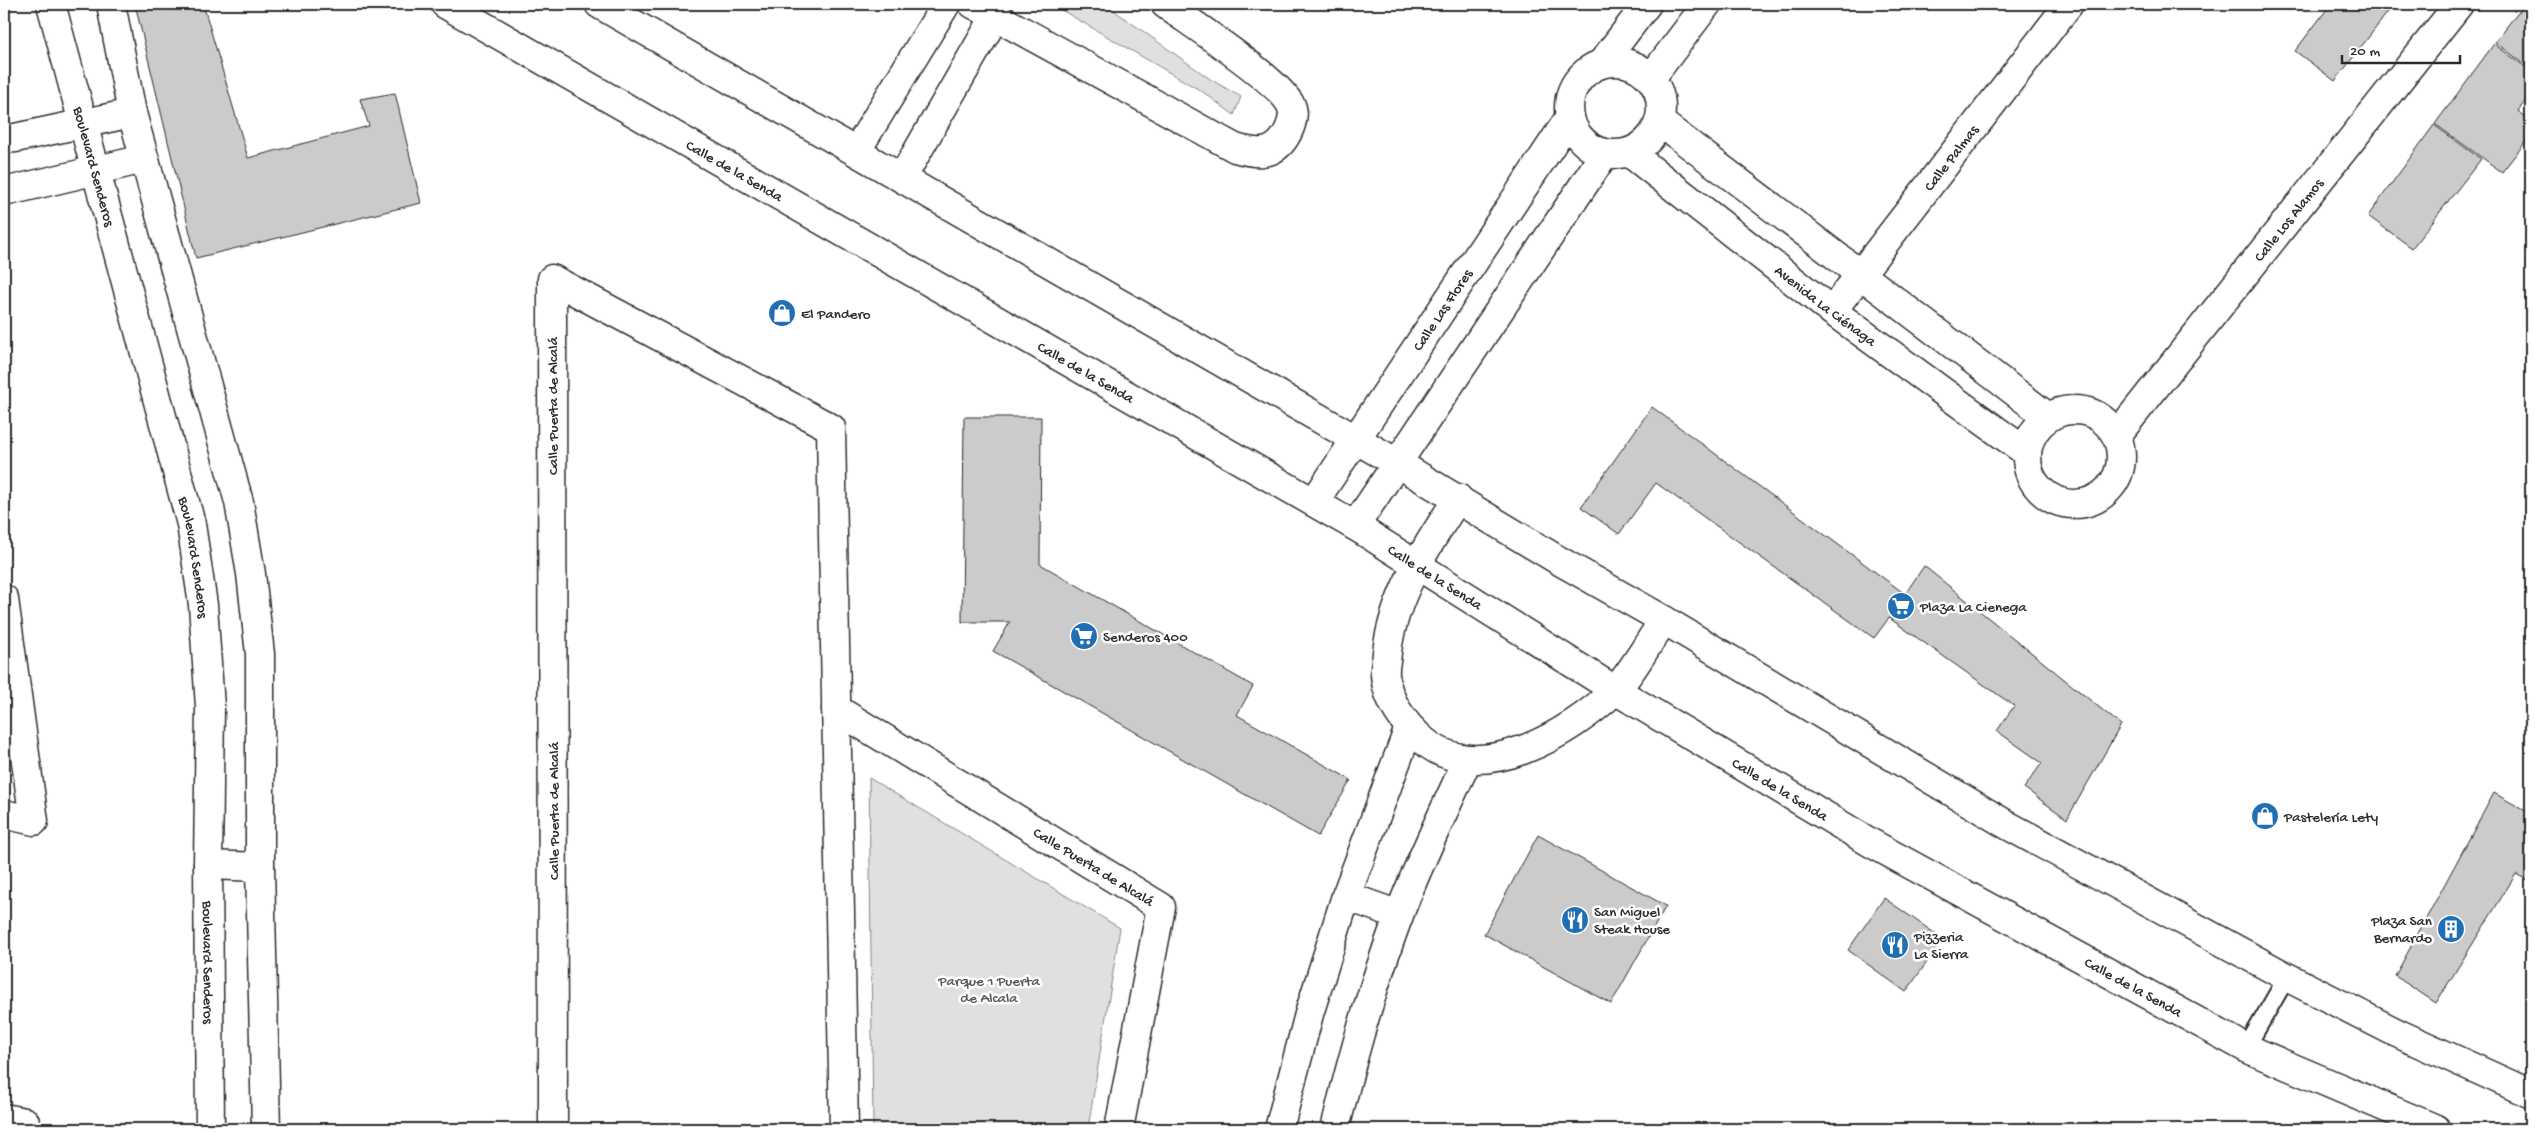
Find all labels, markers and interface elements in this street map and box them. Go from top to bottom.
scale bar [2342,32,2460,64]
text: 20 m [2350,43,2380,61]
street label: Boulevard Senderos [68,104,118,229]
street label: Calle Palmas [1921,122,1984,195]
street label: Calle de la Senda [682,137,786,207]
street label: Calle Los Alamos [2251,175,2328,266]
street label: Avenida La Ciénaga [1770,262,1880,352]
street label: Calle Las Flores [1410,266,1478,355]
shop icon: El Pandero [767,298,797,328]
place label: El Pandero [801,306,871,324]
street label: Calle Puerta de Alcalá [545,336,563,475]
street label: Calle de la Senda [1033,339,1137,409]
street label: Boulevard Senderos [173,494,211,619]
street label: Calle de la Senda [1383,542,1486,615]
supermarket icon: Plaza La Cienega [1886,591,1916,621]
place label: Plaza La Cienega [1919,599,2027,617]
supermarket icon: Senderos 400 [1069,621,1099,651]
place label: Senderos 400 [1103,629,1188,647]
street label: Calle Puerta de Alcalá [546,741,564,880]
street label: Calle de la Senda [1728,755,1831,826]
shop icon: Pastelería Lety [2250,801,2280,831]
place label: Pastelería Lety [2283,809,2379,827]
street label: Calle Puerta de Alcalá [1029,824,1157,912]
street label: Boulevard Senderos [197,900,216,1025]
place label: San Miguel Steak House [1594,904,1670,939]
restaurant icon: San Miguel Steak House [1560,905,1590,935]
place label: Plaza San Bernardo [2370,913,2432,948]
building icon: Plaza San Bernardo [2436,914,2466,944]
place label: Pizzeria La Sierra [1913,929,1969,964]
restaurant icon: Pizzeria La Sierra [1880,930,1910,960]
street label: Calle de la Senda [2081,954,2185,1023]
park label: Parque 1 Puerta de Alcala [937,973,1040,1008]

